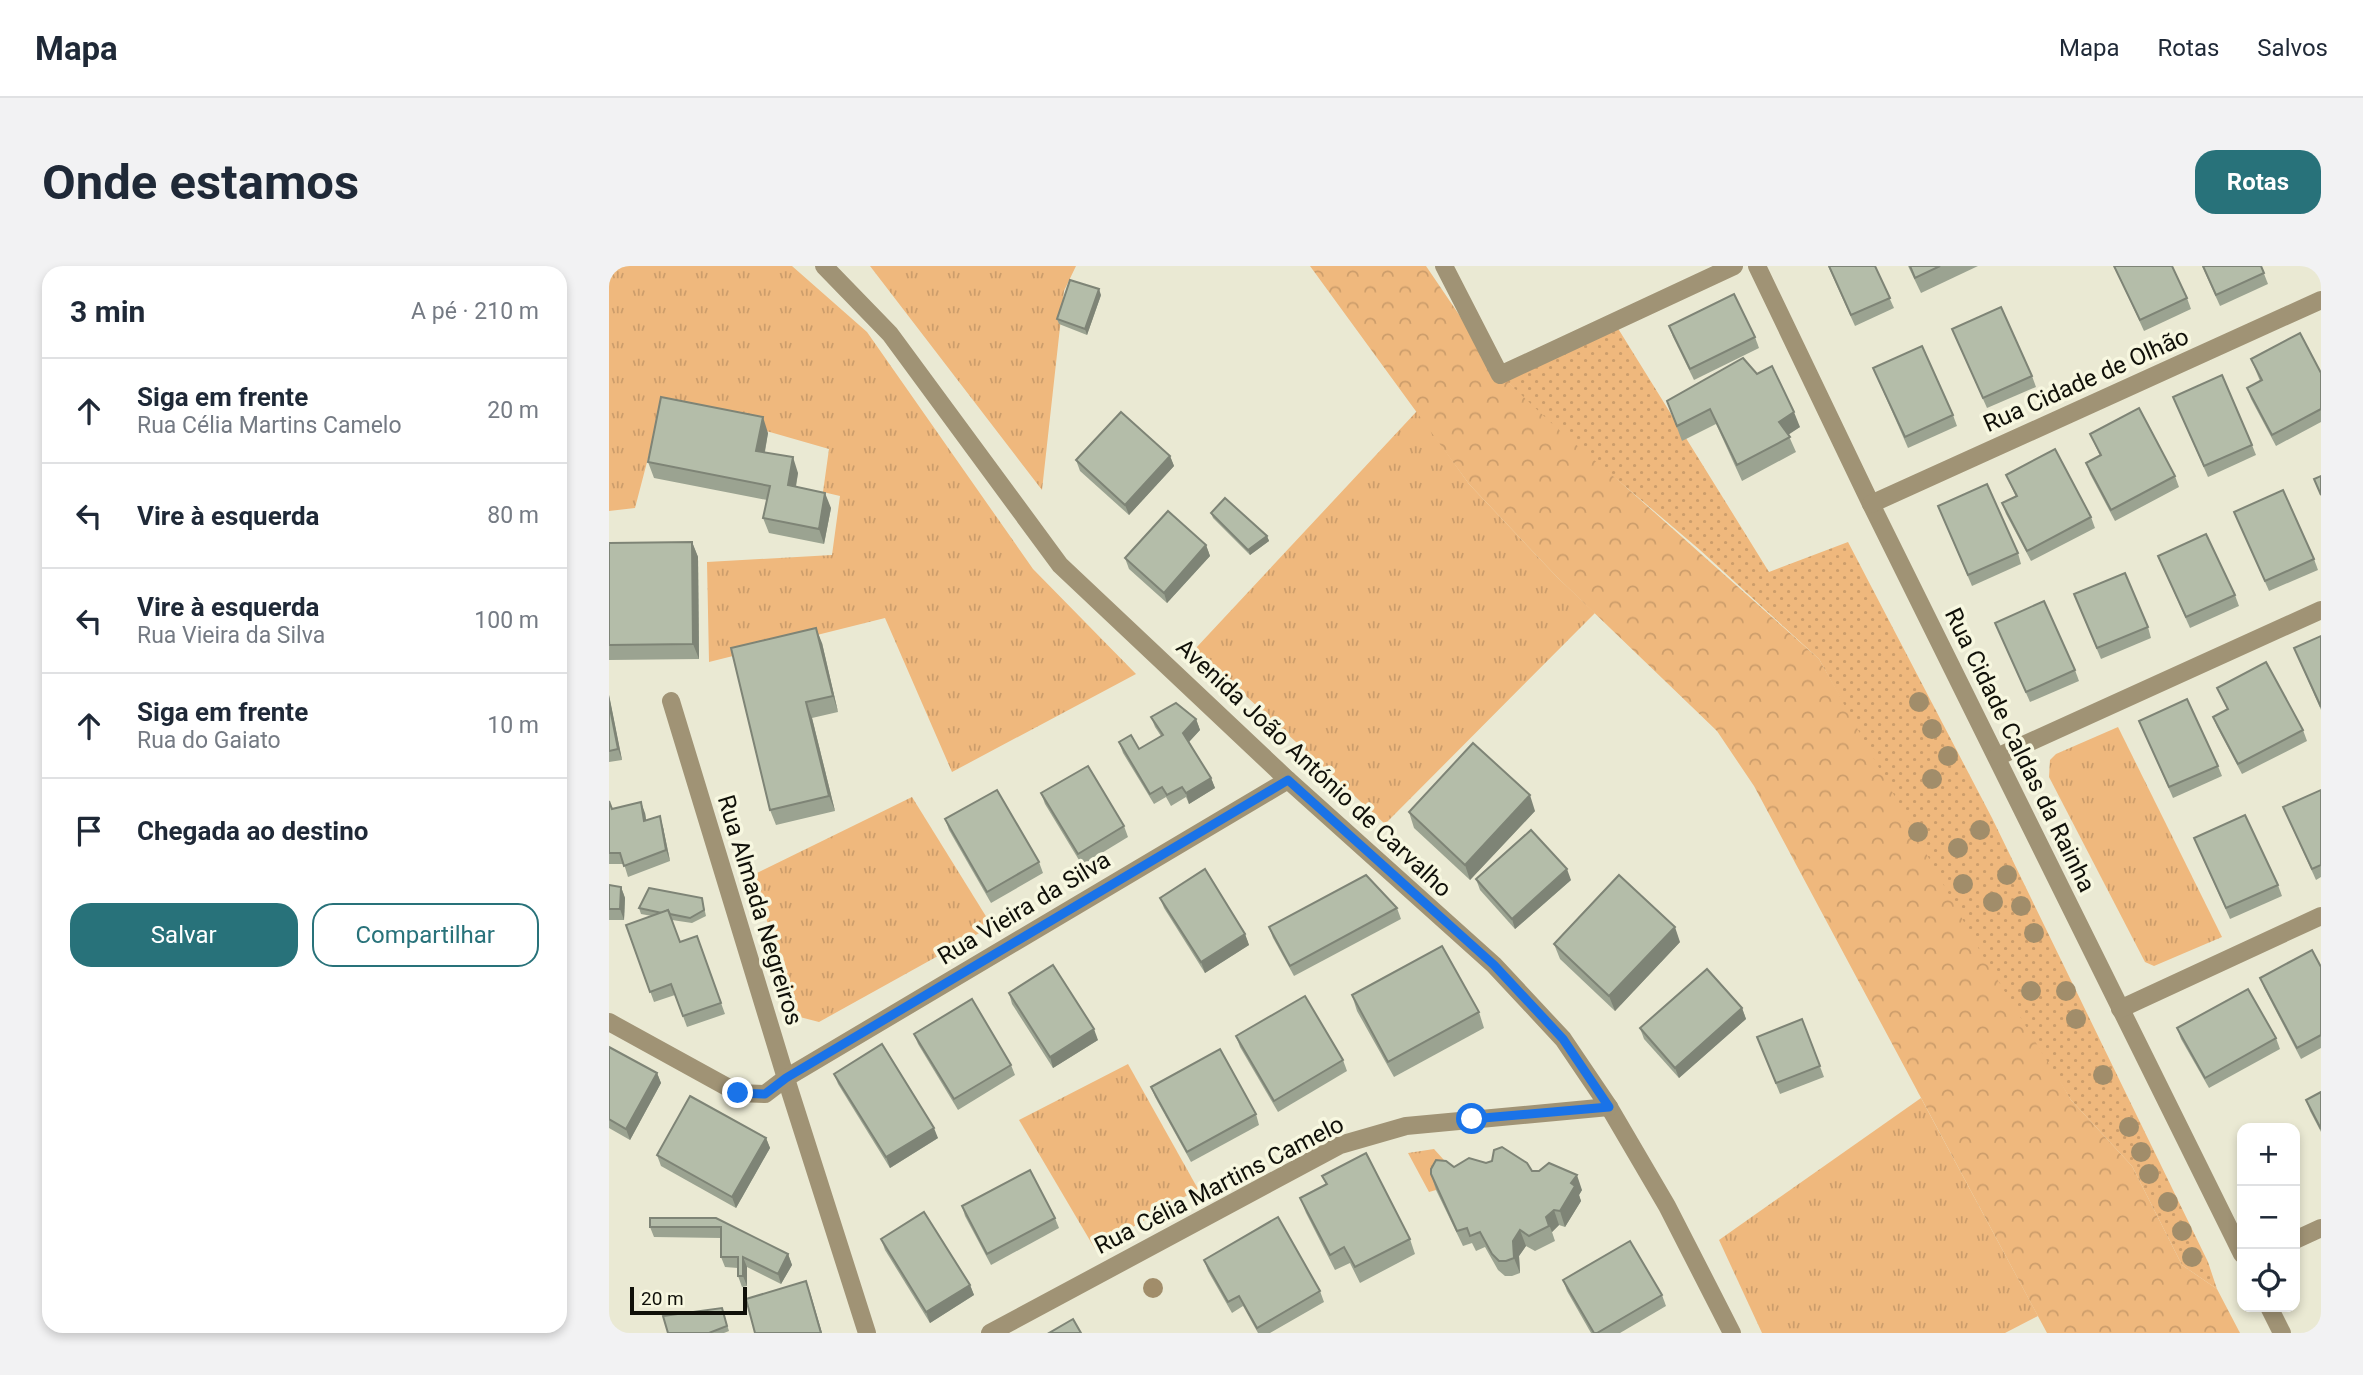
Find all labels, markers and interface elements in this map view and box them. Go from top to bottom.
text: Mapa [35,29,118,68]
text: Mapa [2059,34,2120,62]
text: Rotas [2158,34,2219,62]
text: Salvos [2257,34,2328,62]
button: Rotas [2195,150,2321,214]
text: Onde estamos [42,154,359,211]
text: 3 min [70,294,145,329]
text: A pé · 210 m [411,298,539,325]
street label: Rua Cidade de Olhão [1979,322,2193,438]
text: Siga em frente [137,382,308,412]
icon: ahead [70,392,108,430]
text: 20 m [487,397,539,424]
text: Rua Célia Martins Camelo [137,412,402,439]
icon: left [70,497,108,535]
text: Vire à esquerda [137,501,320,531]
text: 80 m [487,502,539,529]
text: Vire à esquerda [137,592,320,622]
icon: left [70,602,108,640]
street label: Rua Cidade Caldas da Rainha [1939,603,2101,897]
text: 100 m [474,607,539,634]
text: Rua Vieira da Silva [137,622,325,649]
street label: Avenida João António de Carvalho [1171,633,1457,903]
text: Siga em frente [137,697,308,727]
icon: ahead [70,707,108,745]
text: 10 m [487,712,539,739]
text: Rua do Gaiato [137,727,281,754]
street label: Rua Almada Negreiros [712,792,808,1028]
icon: arrive [70,812,108,850]
text: Chegada ao destino [137,816,368,846]
street label: Rua Vieira da Silva [933,845,1115,971]
button: Salvar [70,903,298,967]
button: Compartilhar [312,903,539,967]
route end [722,1077,753,1108]
route start [1456,1103,1487,1134]
street label: Rua Célia Martins Camelo [1090,1110,1348,1260]
map controls [2237,1123,2300,1312]
button: + [2237,1123,2300,1186]
button: − [2237,1186,2300,1249]
button: locate [2237,1249,2300,1312]
scale bar [630,1284,747,1316]
text: 20 m [641,1287,684,1310]

